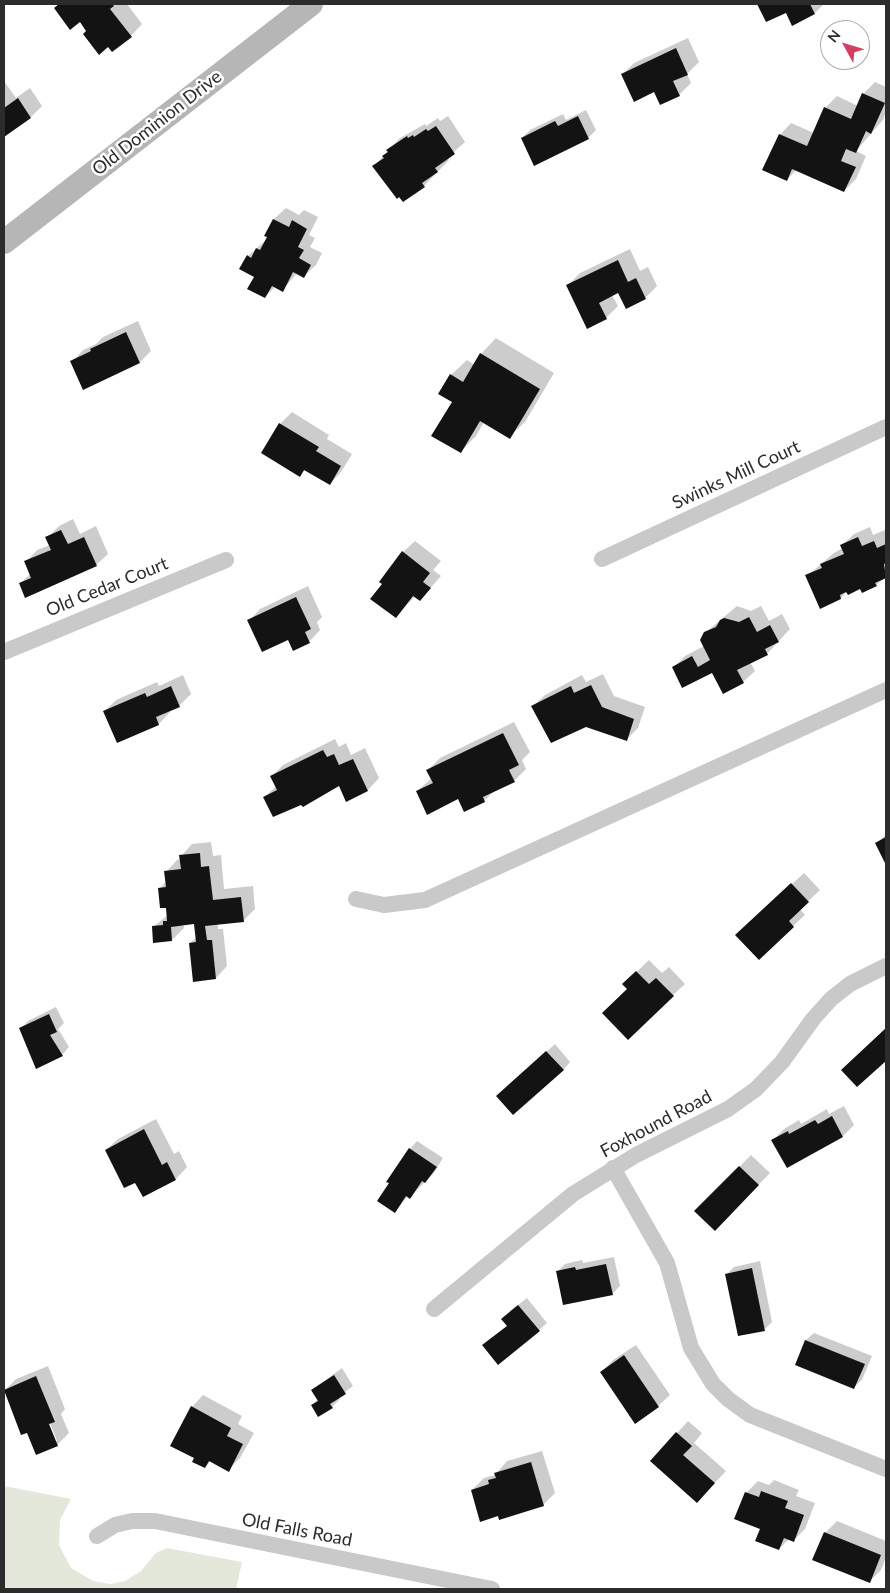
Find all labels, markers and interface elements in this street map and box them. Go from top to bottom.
north arrow [820,20,870,70]
text: N [824,26,844,45]
street label: Old Dominion Drive [88,66,226,180]
street label: Swinks Mill Court [669,436,803,514]
street label: Old Cedar Court [43,553,171,621]
street label: Foxhound Road [597,1086,715,1162]
street label: Old Falls Road [240,1509,354,1551]

